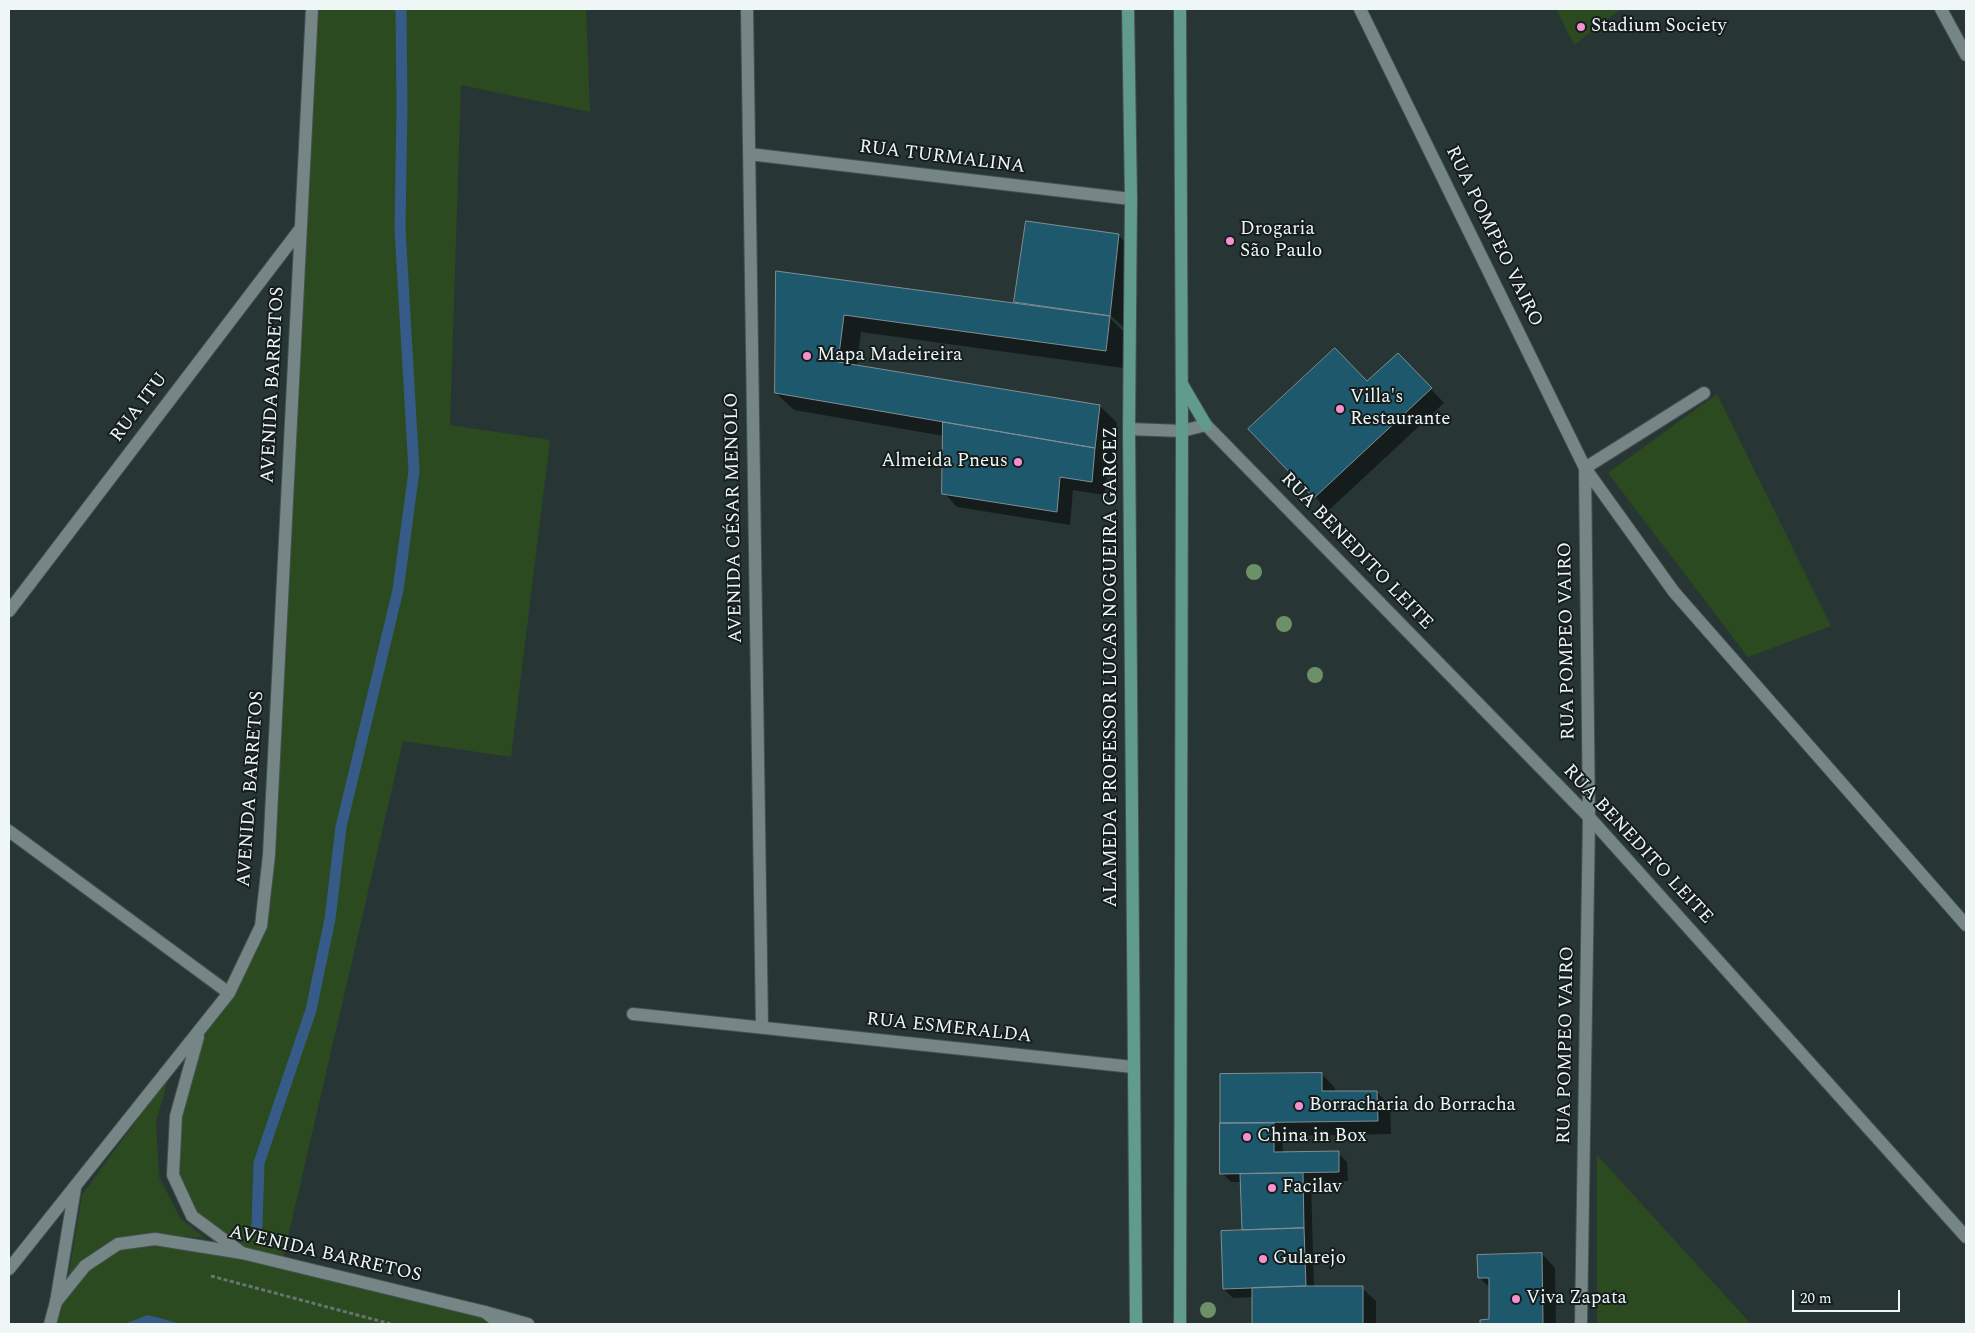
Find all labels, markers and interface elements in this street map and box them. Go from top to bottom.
place label: Stadium Society [1591,16,1727,38]
marker: Stadium Society [1575,21,1587,33]
street label: RUA TURMALINA [858,137,1026,179]
street label: RUA POMPEO VAIRO [1439,143,1547,331]
place label: Drogaria São Paulo [1240,219,1322,263]
marker: Drogaria São Paulo [1224,235,1236,247]
street label: AVENIDA BARRETOS [257,286,291,484]
place label: Mapa Madeireira [817,345,962,367]
marker: Mapa Madeireira [801,350,813,362]
street label: RUA ITU [106,369,174,447]
place label: Villa's Restaurante [1350,387,1450,431]
street label: AVENIDA CÉSAR MENOLO [721,392,749,644]
marker: Villa's Restaurante [1334,403,1346,415]
street label: ALAMEDA PROFESSOR LUCAS NOGUEIRA GARCEZ [1101,426,1123,908]
place label: Almeida Pneus [881,451,1008,473]
marker: Almeida Pneus [1012,456,1024,468]
street label: RUA BENEDITO LEITE [1275,469,1437,635]
street label: RUA POMPEO VAIRO [1555,542,1581,740]
street label: AVENIDA BARRETOS [234,690,270,888]
street label: RUA BENEDITO LEITE [1557,760,1717,930]
street label: RUA POMPEO VAIRO [1554,946,1580,1144]
street label: RUA ESMERALDA [865,1009,1033,1049]
place label: Borracharia do Borracha [1309,1095,1516,1117]
marker: Borracharia do Borracha [1293,1100,1305,1112]
place label: China in Box [1257,1126,1367,1148]
marker: China in Box [1241,1131,1253,1143]
place label: Facilav [1282,1177,1342,1199]
marker: Facilav [1266,1182,1278,1194]
street label: AVENIDA BARRETOS [227,1222,423,1288]
place label: Gularejo [1273,1248,1346,1270]
marker: Gularejo [1257,1253,1269,1265]
scale bar [1795,1280,1902,1312]
text: 20 m [1800,1287,1832,1310]
place label: Viva Zapata [1526,1288,1627,1310]
marker: Viva Zapata [1510,1293,1522,1305]

